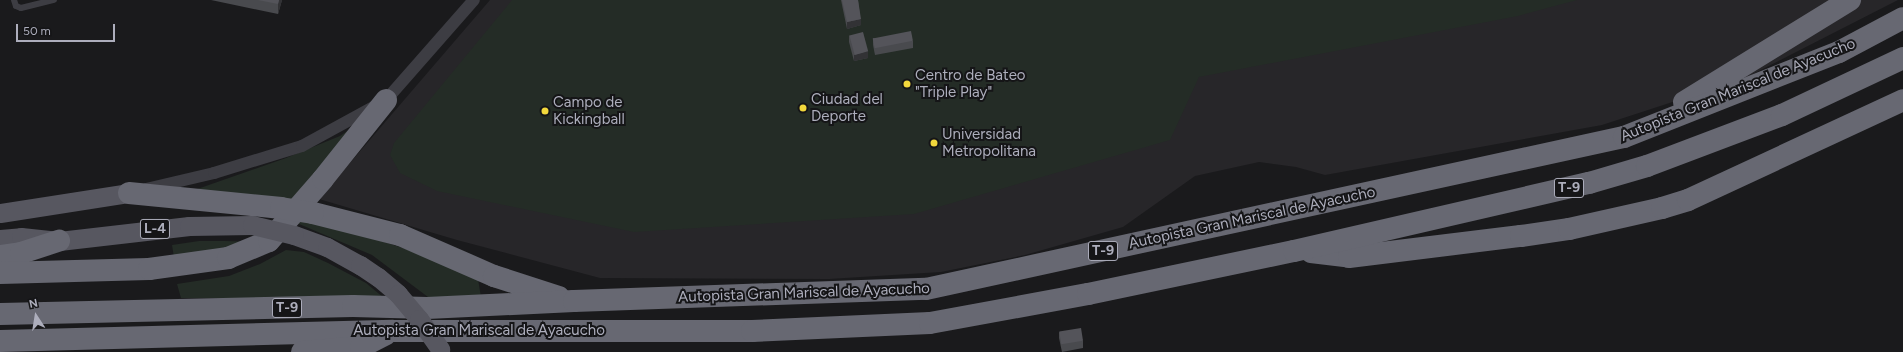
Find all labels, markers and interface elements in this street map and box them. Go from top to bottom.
scale bar [18,16,117,42]
text: 50 m [23,24,51,38]
street label: Autopista Gran Mariscal de Ayacucho [1618,35,1858,145]
place label: Centro de Bateo "Triple Play" [915,66,1026,101]
marker: Centro de Bateo "Triple Play" [902,79,912,89]
place label: Ciudad del Deporte [811,90,883,125]
place label: Campo de Kickingball [553,93,625,128]
marker: Ciudad del Deporte [798,103,808,113]
marker: Campo de Kickingball [540,106,550,116]
place label: Universidad Metropolitana [942,125,1036,160]
marker: Universidad Metropolitana [929,138,939,148]
road number: T-9 [1553,176,1585,200]
street label: Autopista Gran Mariscal de Ayacucho [1127,183,1377,253]
road number: L-4 [139,217,171,241]
road number: T-9 [1087,239,1119,263]
street label: Autopista Gran Mariscal de Ayacucho [678,280,930,306]
north arrow [16,296,56,336]
road number: T-9 [271,296,303,320]
text: N [28,297,39,311]
street label: Autopista Gran Mariscal de Ayacucho [353,322,605,340]

